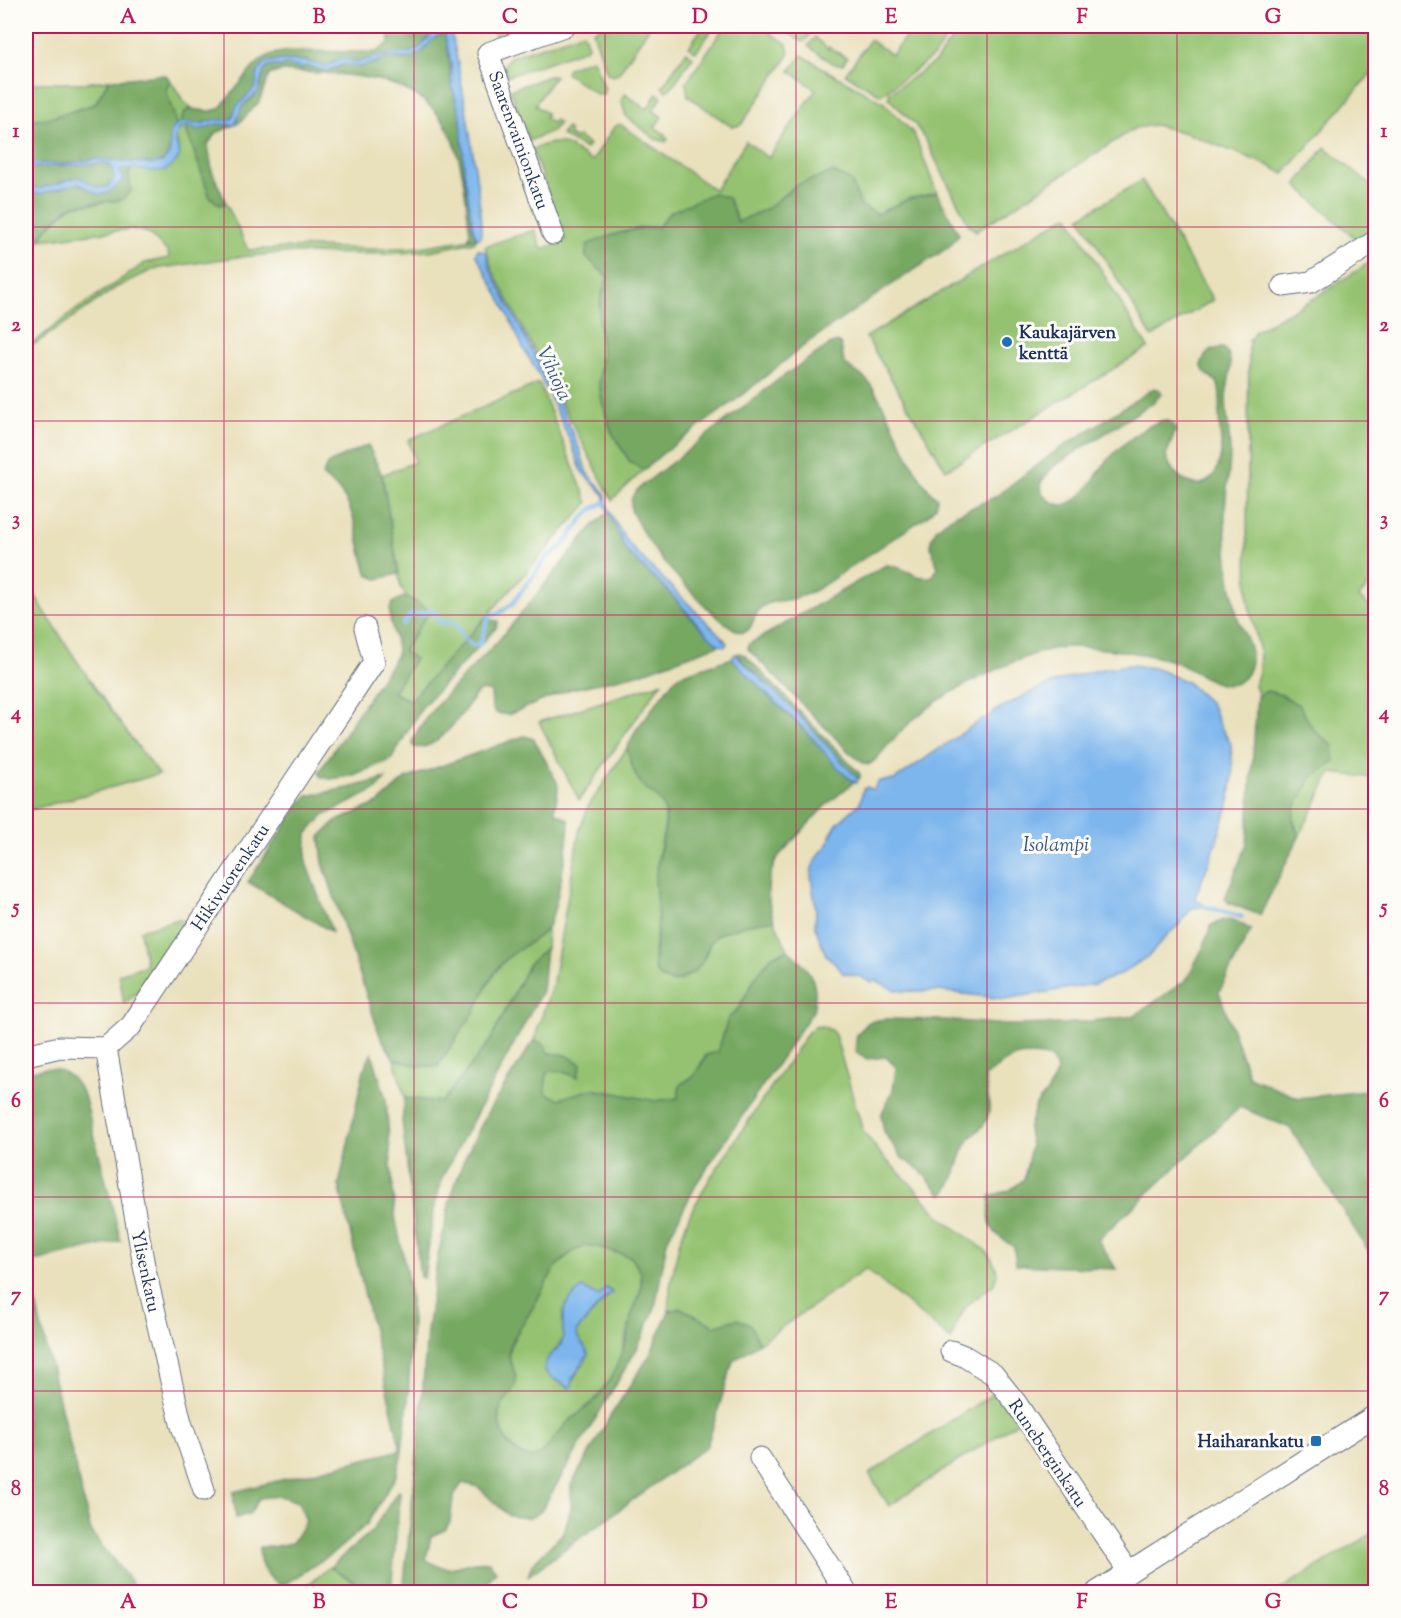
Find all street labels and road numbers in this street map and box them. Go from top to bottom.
street label: Saarenvainionkatu [480,68,554,214]
street label: Hikivuorenkatu [186,819,277,937]
street label: Ylisenkatu [123,1228,165,1315]
street label: Runeberginkatu [1001,1395,1092,1513]

